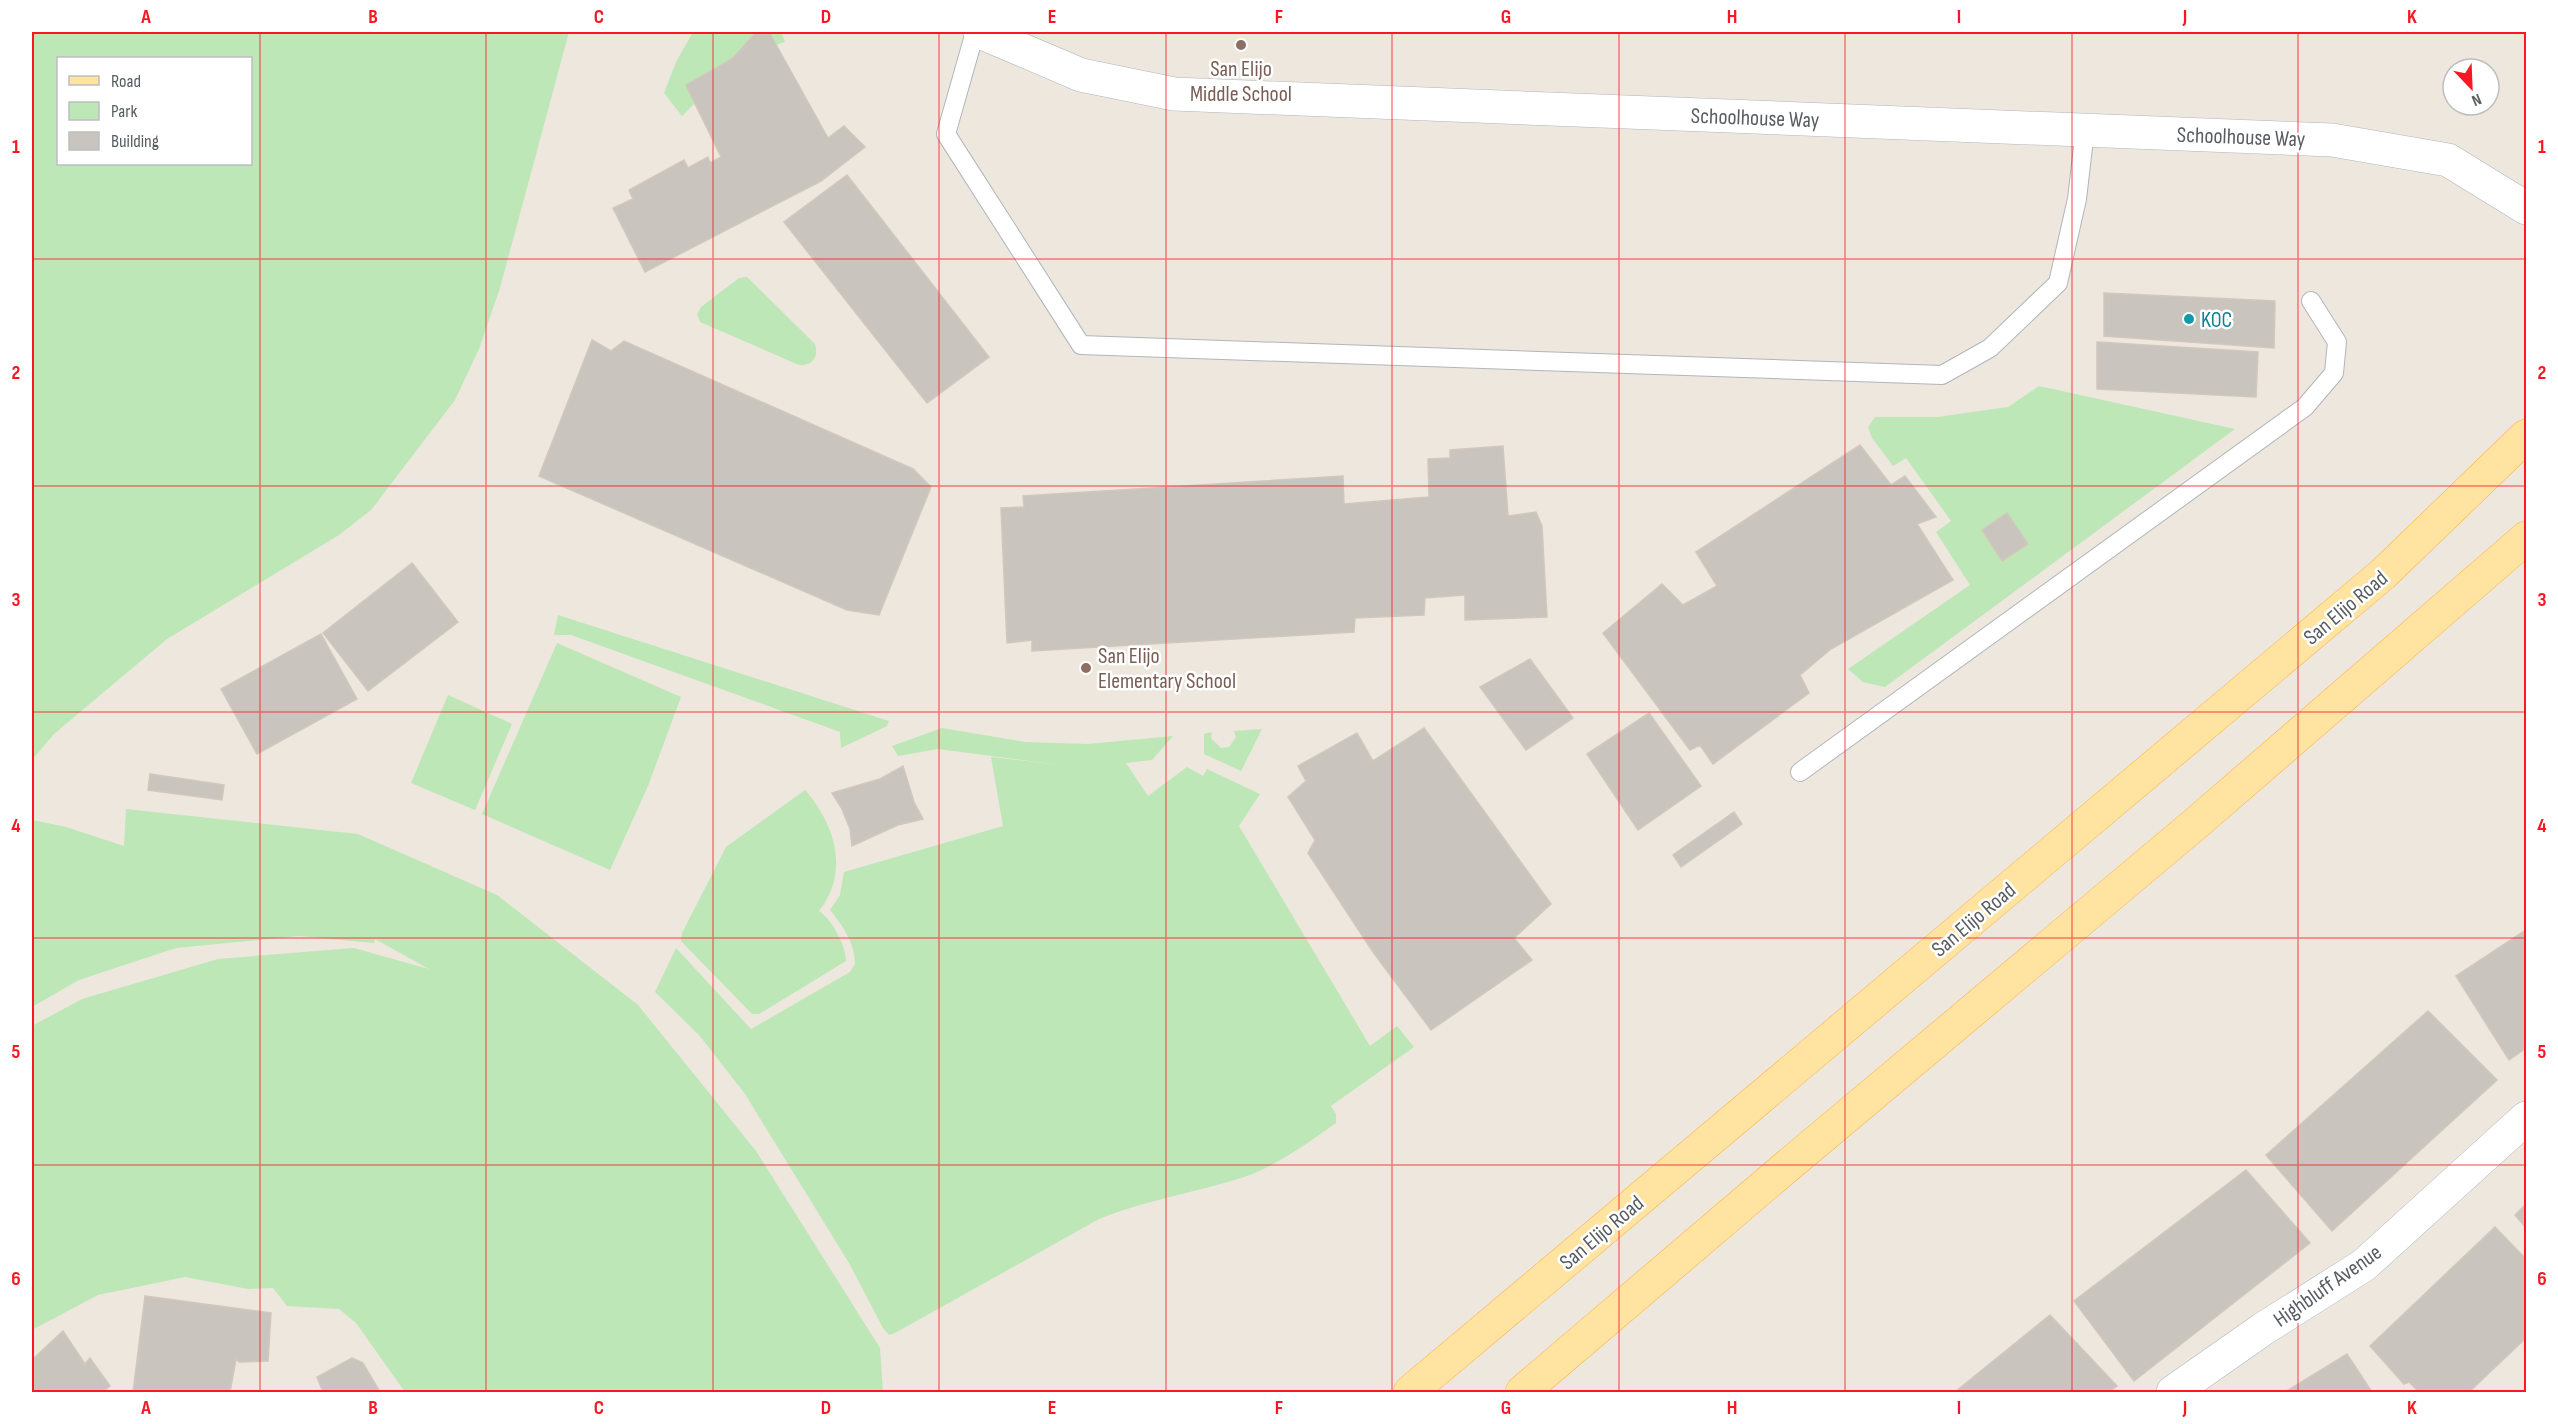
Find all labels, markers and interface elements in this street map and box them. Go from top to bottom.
text: A [140,5,151,29]
text: B [368,5,378,29]
text: C [594,5,604,29]
text: D [821,5,831,29]
text: E [1048,5,1056,29]
text: F [1275,5,1283,29]
text: G [1501,5,1511,29]
text: H [1727,5,1737,29]
text: I [1957,5,1961,29]
text: J [2182,5,2187,29]
text: K [2407,5,2417,29]
marker: San Elijo Middle School [1234,38,1248,52]
place label: San Elijo Middle School [1190,56,1292,108]
legend [57,57,252,165]
north arrow [2441,57,2501,117]
text: Road [111,71,141,92]
text: N [2469,89,2484,110]
text: Park [111,101,137,122]
street label: Schoolhouse Way [1690,103,1820,134]
street label: Schoolhouse Way [2176,122,2306,153]
text: Building [111,131,159,152]
text: 1 [12,135,20,159]
text: 1 [2538,135,2546,159]
place label: KOC [2201,307,2232,334]
marker: KOC [2182,312,2196,326]
text: 2 [12,361,20,385]
text: 2 [2538,361,2546,385]
street label: San Elijo Road [2298,565,2394,651]
text: 3 [12,588,21,612]
text: 3 [2538,588,2547,612]
place label: San Elijo Elementary School [1098,643,1236,695]
marker: San Elijo Elementary School [1079,661,1093,675]
text: 4 [11,814,21,838]
text: 4 [2537,814,2547,838]
street label: San Elijo Road [1926,877,2022,963]
text: 5 [12,1040,21,1064]
text: 5 [2538,1040,2547,1064]
street label: San Elijo Road [1554,1190,1650,1276]
street label: Highbluff Avenue [2269,1239,2387,1333]
text: 6 [11,1267,21,1291]
text: 6 [2537,1267,2547,1291]
text: A [140,1396,151,1420]
text: B [368,1396,378,1420]
text: C [594,1396,604,1420]
text: D [821,1396,831,1420]
text: E [1048,1396,1056,1420]
text: F [1275,1396,1283,1420]
text: G [1501,1396,1511,1420]
text: H [1727,1396,1737,1420]
text: I [1957,1396,1961,1420]
text: J [2182,1396,2187,1420]
text: K [2407,1396,2417,1420]

